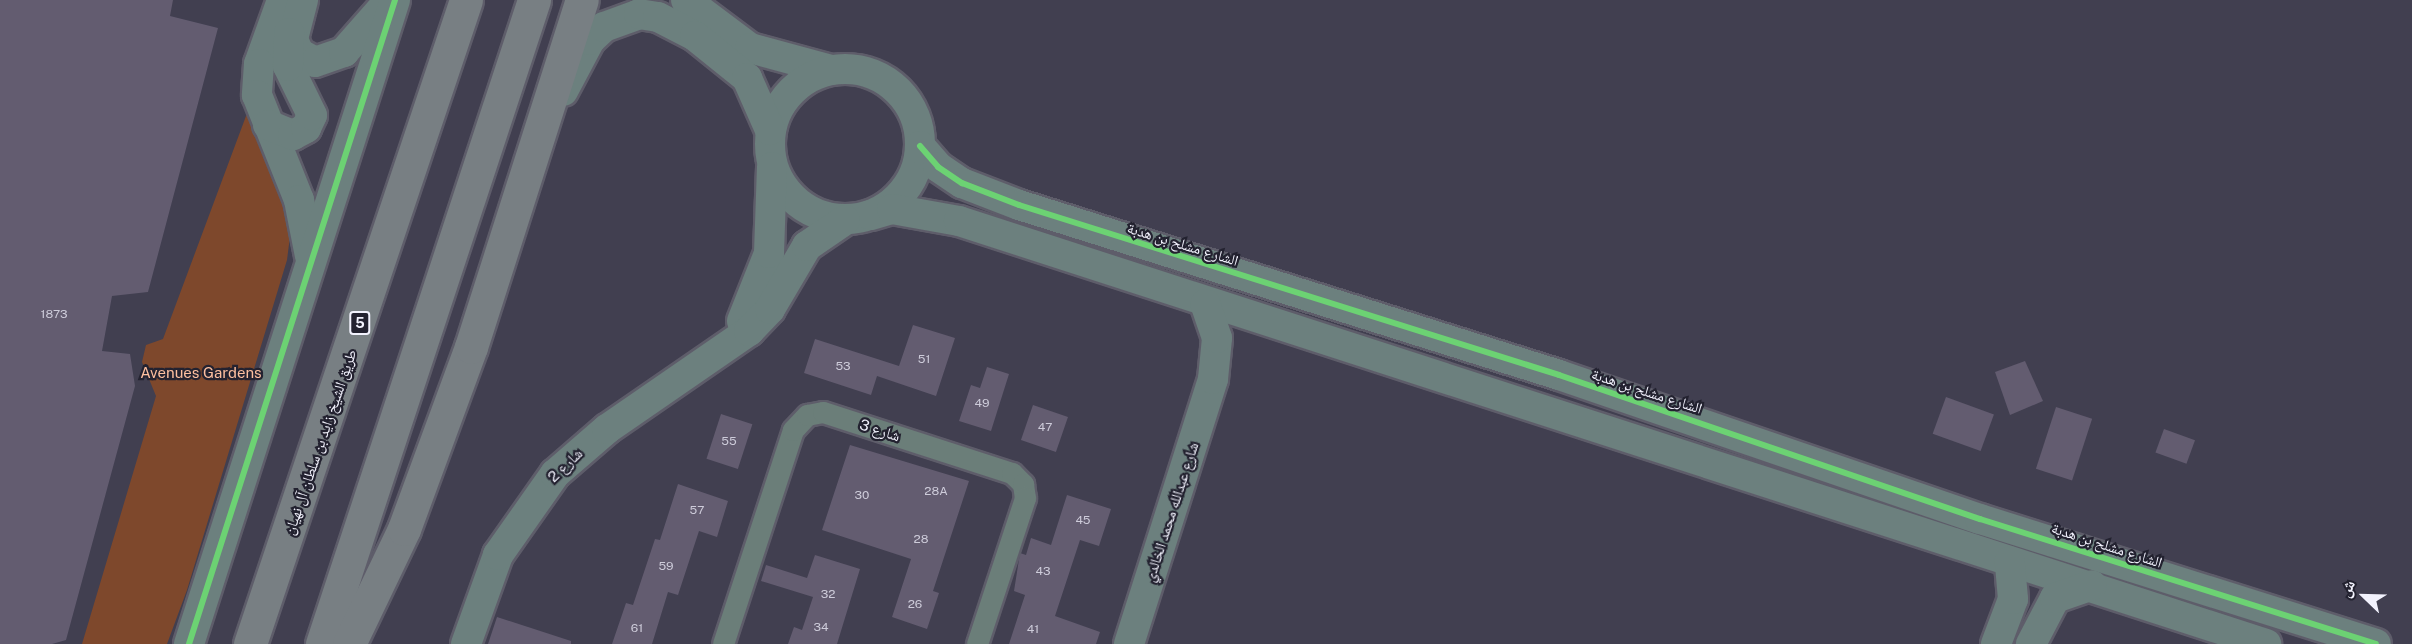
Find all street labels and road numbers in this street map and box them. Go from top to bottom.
street label: الشارع مشلح بن هدبة [1125,219,1241,269]
road number: 5 [348,312,372,334]
street label: طريق الشيخ زايد بن سلطان آل نهيان [280,347,360,537]
street label: الشارع مشلح بن هدبة [1589,365,1705,417]
street label: شارع 3 [857,415,903,445]
street label: شارع عبدالله محمد الخالدي [1140,440,1202,584]
street label: شارع 2 [544,444,586,486]
street label: الشارع مشلح بن هدبة [2049,519,2165,571]

